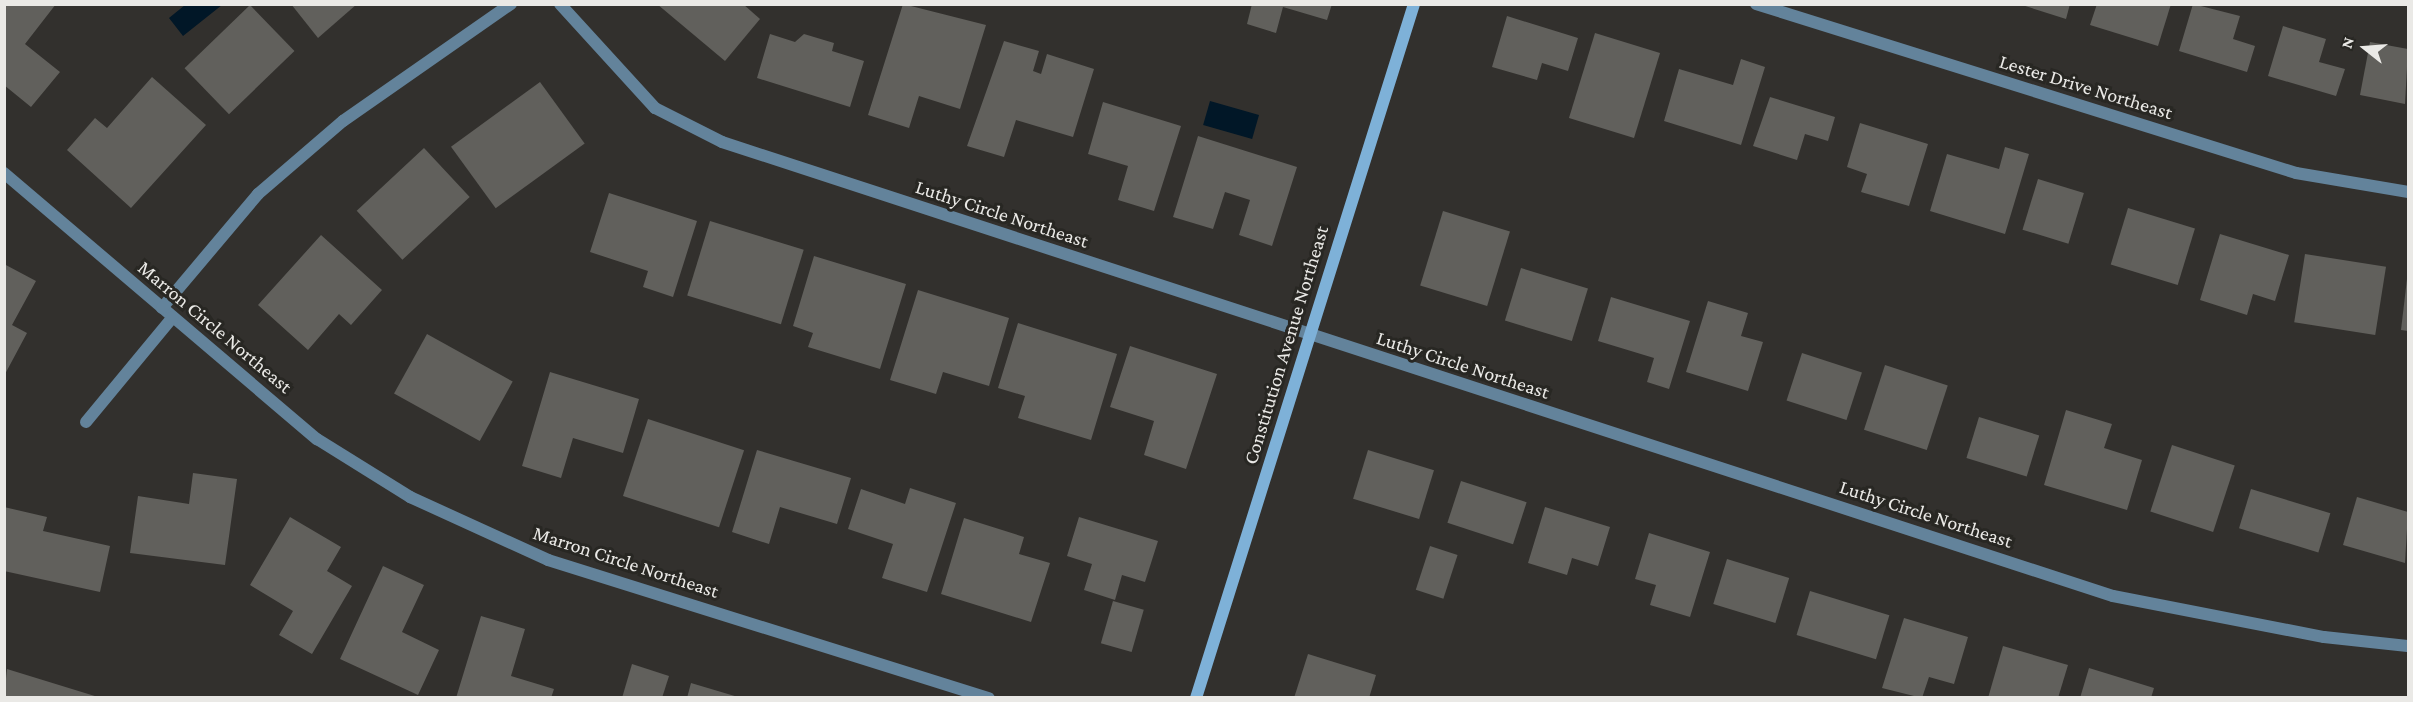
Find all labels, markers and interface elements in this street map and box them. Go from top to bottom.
north arrow [2335,18,2395,78]
text: N [2338,35,2357,50]
street label: Lester Drive Northeast [1996,49,2176,125]
street label: Luthy Circle Northeast [913,175,1091,253]
street label: Constitution Avenue Northeast [1238,223,1334,467]
street label: Marron Circle Northeast [133,256,297,398]
street label: Luthy Circle Northeast [1374,326,1552,404]
street label: Luthy Circle Northeast [1837,475,2015,553]
street label: Marron Circle Northeast [530,521,722,603]

